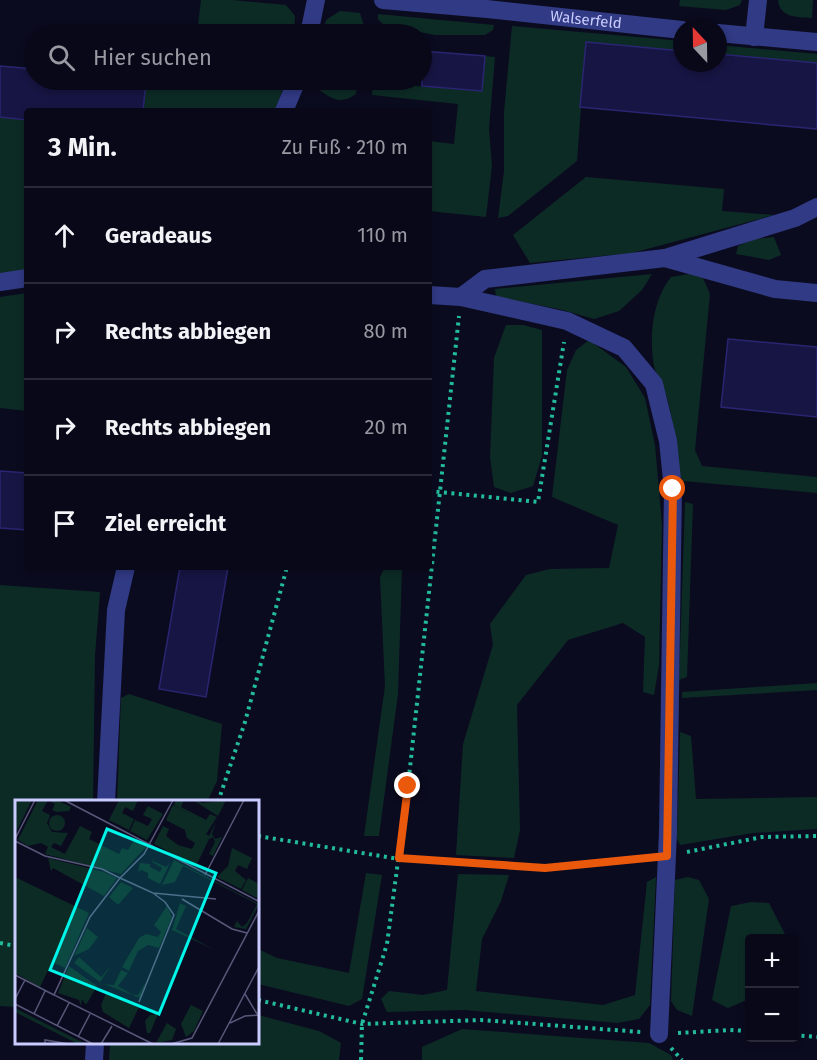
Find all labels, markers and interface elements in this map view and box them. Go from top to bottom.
street label: Walserfeld [549,7,623,32]
north arrow [673,18,727,72]
search box [24,24,432,90]
icon: search [45,41,78,74]
text: Hier suchen [93,44,212,71]
text: 3 Min. [48,132,117,163]
text: Zu Fuß · 210 m [281,135,408,159]
icon: ahead [48,219,81,252]
text: Geradeaus [105,222,212,249]
text: 110 m [357,223,408,247]
icon: right [48,315,81,348]
text: Rechts abbiegen [105,318,271,345]
text: 80 m [363,319,408,343]
icon: right [48,411,81,444]
text: Rechts abbiegen [105,414,271,441]
text: 20 m [365,415,408,439]
route start [659,475,685,501]
icon: arrive [48,507,81,540]
text: Ziel erreicht [105,510,226,537]
route end [394,772,420,798]
inset map [15,800,260,1045]
map controls [745,934,799,1042]
button: + [745,934,799,988]
button: − [745,988,799,1042]

